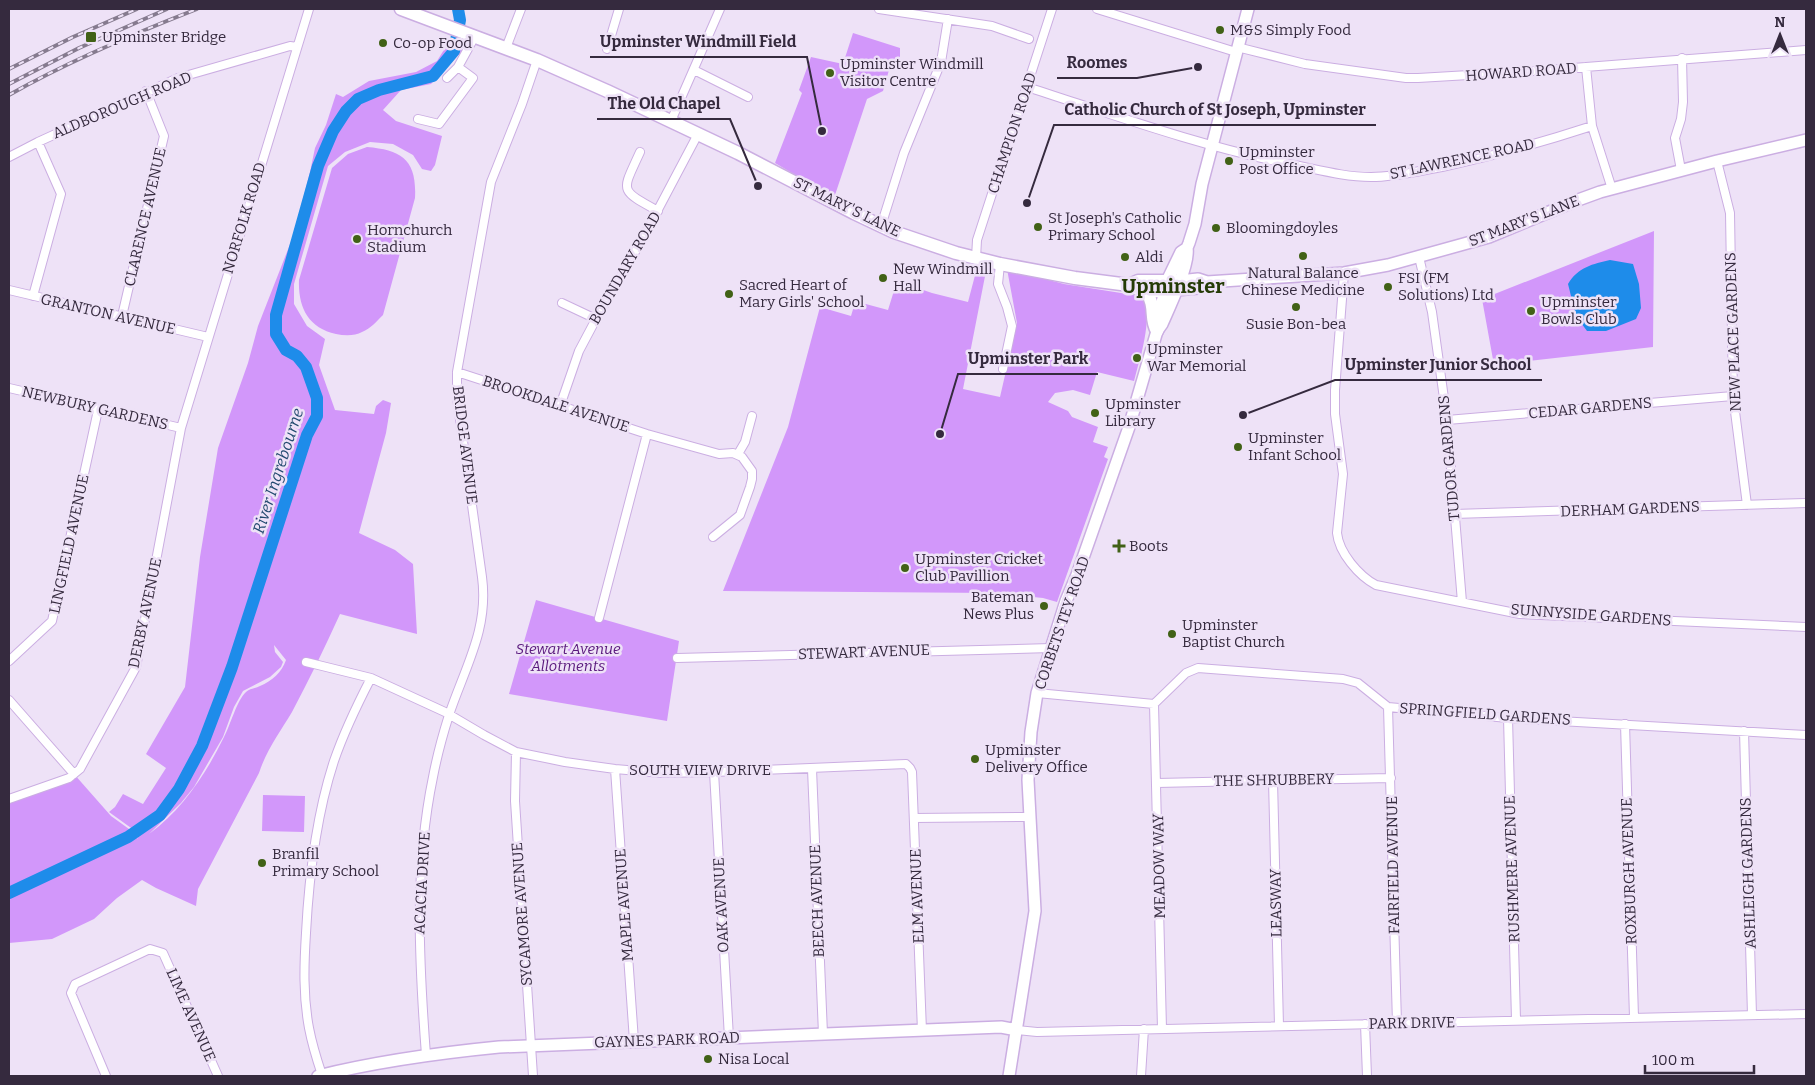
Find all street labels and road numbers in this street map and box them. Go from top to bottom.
street label: HOWARD ROAD [1465,59,1577,85]
street label: ALDBOROUGH ROAD [50,68,194,142]
street label: CHAMPION ROAD [984,70,1040,196]
street label: ST LAWRENCE ROAD [1388,135,1536,183]
street label: CLARENCE AVENUE [120,146,170,288]
street label: NORFOLK ROAD [219,160,269,276]
street label: ST MARY'S LANE [791,173,903,241]
street label: ST MARY'S LANE [1466,192,1582,250]
street label: BOUNDARY ROAD [585,208,665,328]
street label: NEW PLACE GARDENS [1721,252,1745,412]
street label: GRANTON AVENUE [39,290,177,338]
street label: BROOKDALE AVENUE [480,372,632,436]
street label: NEWBURY GARDENS [20,382,170,434]
street label: BRIDGE AVENUE [449,385,481,505]
street label: TUDOR GARDENS [1435,394,1463,522]
street label: CEDAR GARDENS [1527,394,1653,422]
street label: LINGFIELD AVENUE [45,473,93,615]
street label: DERHAM GARDENS [1560,498,1700,520]
street label: CORBETS TEY ROAD [1031,554,1093,692]
street label: DERBY AVENUE [125,556,165,670]
street label: SUNNYSIDE GARDENS [1510,600,1672,630]
street label: STEWART AVENUE [798,641,930,663]
street label: SPRINGFIELD GARDENS [1399,699,1571,729]
street label: SOUTH VIEW DRIVE [629,761,771,779]
street label: THE SHRUBBERY [1214,770,1335,790]
street label: RUSHMERE AVENUE [1500,795,1524,943]
street label: FAIRFIELD AVENUE [1383,796,1403,934]
street label: ROXBURGH AVENUE [1617,797,1641,945]
street label: ASHLEIGH GARDENS [1736,797,1760,949]
street label: MEADOW WAY [1149,813,1169,919]
street label: ACACIA DRIVE [410,831,434,935]
street label: SYCAMORE AVENUE [508,842,536,986]
street label: BEECH AVENUE [806,844,828,958]
street label: MAPLE AVENUE [611,848,637,962]
street label: ELM AVENUE [906,848,928,944]
street label: OAK AVENUE [710,857,732,953]
street label: LEASWAY [1266,868,1286,938]
street label: LIME AVENUE [162,966,220,1064]
street label: PARK DRIVE [1369,1013,1455,1033]
street label: GAYNES PARK ROAD [594,1028,740,1052]

